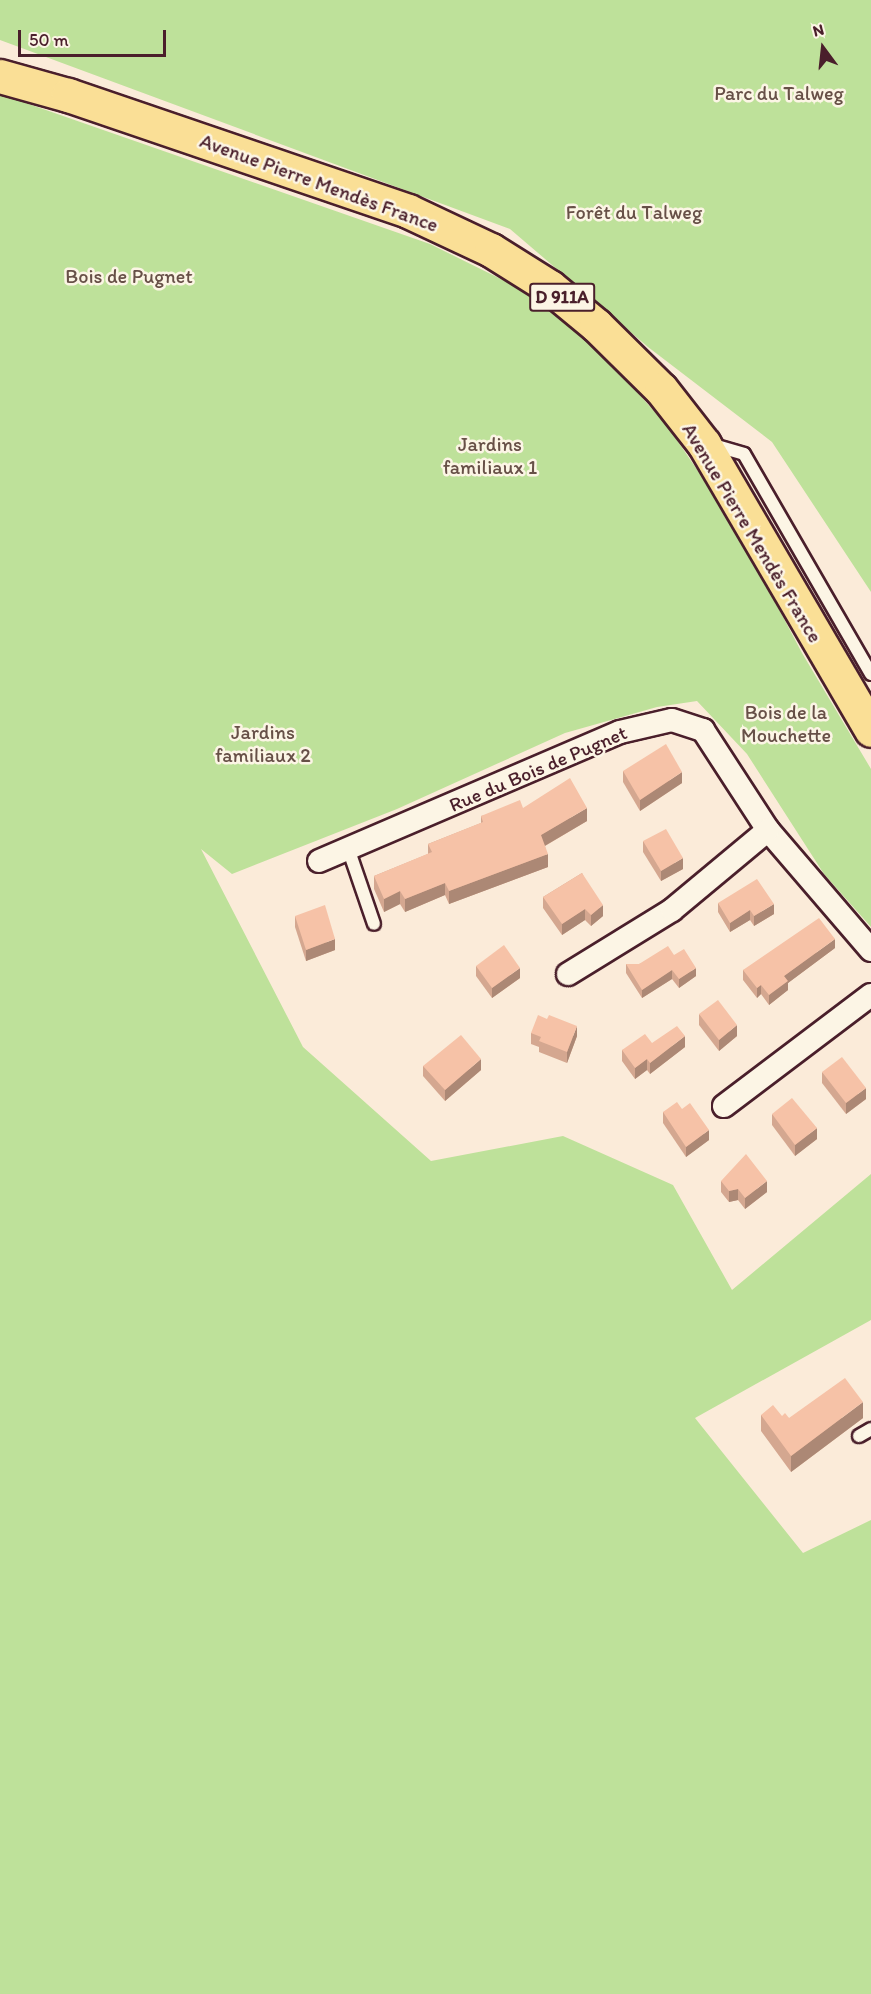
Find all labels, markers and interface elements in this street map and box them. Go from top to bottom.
scale bar [21,18,170,56]
north arrow [793,18,853,78]
text: N [811,20,826,41]
text: 50 m [29,29,69,51]
park label: Parc du Talweg [715,81,843,105]
street label: Avenue Pierre Mendès France [197,129,441,237]
park label: Forêt du Talweg [567,200,701,224]
park label: Bois de Pugnet [65,264,193,288]
road number: D 911A [529,282,595,312]
street label: Avenue Pierre Mendès France [677,419,827,647]
park label: Jardins familiaux 1 [443,433,537,480]
park label: Bois de la Mouchette [741,700,831,747]
park label: Jardins familiaux 2 [215,721,311,768]
street label: Rue du Bois de Pugnet [445,721,631,817]

